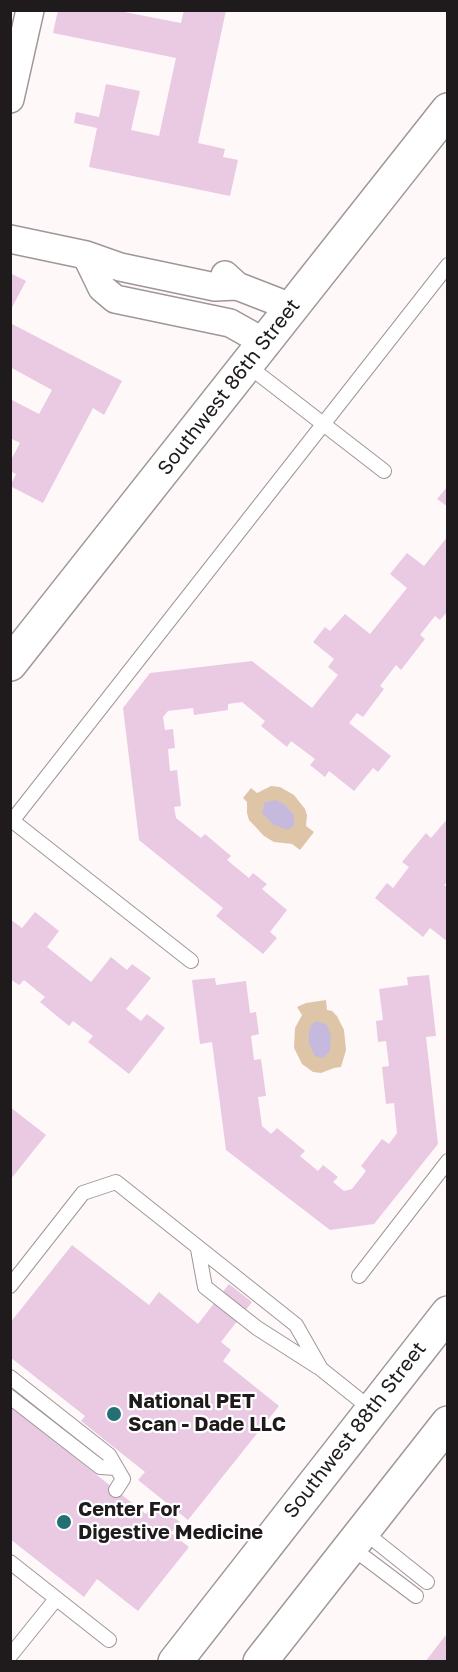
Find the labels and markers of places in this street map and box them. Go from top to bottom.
place label: National PET Scan - Dade LLC [128,1390,286,1437]
marker: National PET Scan - Dade LLC [105,1405,123,1423]
place label: Center For Digestive Medicine [78,1498,263,1545]
marker: Center For Digestive Medicine [55,1513,73,1531]

